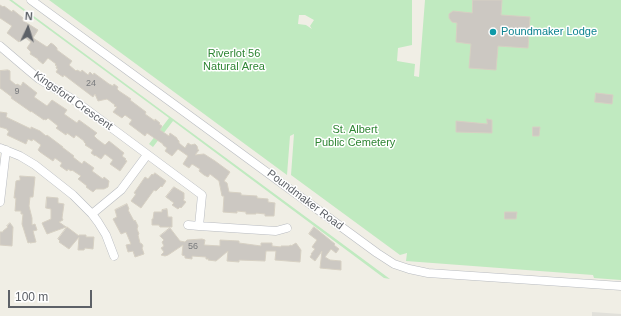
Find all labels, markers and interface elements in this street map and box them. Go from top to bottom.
north arrow [8,8,48,48]
text: N [24,10,33,22]
place label: Poundmaker Lodge [501,25,597,39]
marker: Poundmaker Lodge [488,27,498,37]
park label: Riverlot 56 Natural Area [203,47,265,73]
street label: Kingsford Crescent [31,69,115,133]
house number: 24 [86,79,96,89]
house number: 9 [14,87,20,97]
park label: St. Albert Public Cemetery [315,123,395,149]
street label: Poundmaker Road [264,167,346,233]
house number: 56 [188,242,198,252]
scale bar [10,282,94,308]
text: 100 m [15,290,48,304]

